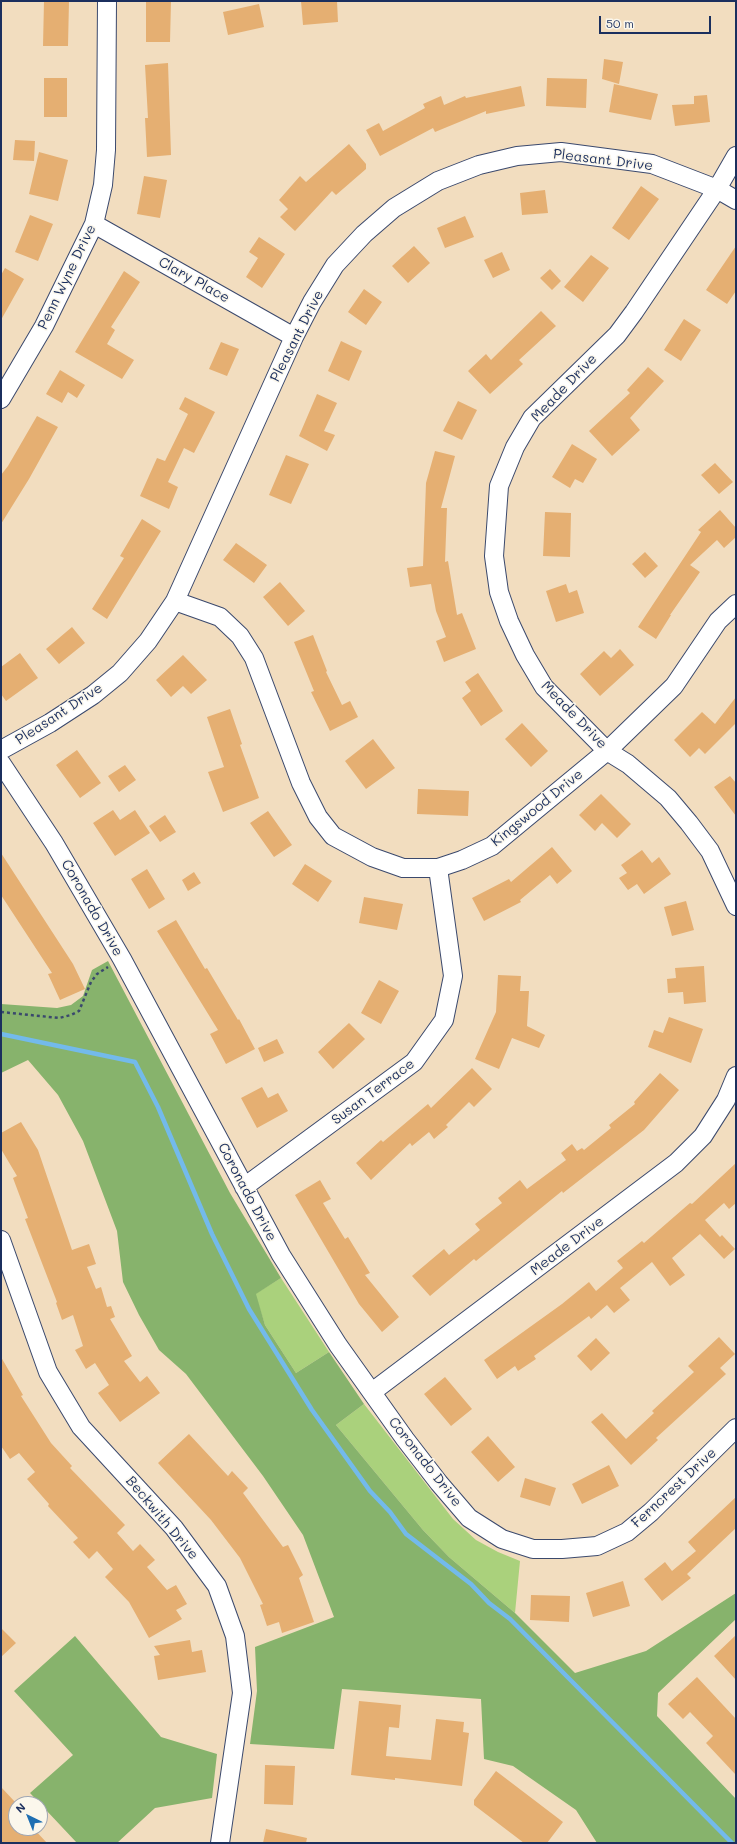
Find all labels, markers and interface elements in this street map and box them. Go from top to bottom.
scale bar [601,8,713,34]
text: 50 m [606,15,634,31]
street label: Pleasant Drive [552,146,654,174]
street label: Penn Wyne Drive [34,222,100,332]
street label: Clary Place [155,254,233,306]
street label: Pleasant Drive [267,287,327,385]
street label: Meade Drive [528,351,600,425]
street label: Meade Drive [538,678,610,752]
street label: Pleasant Drive [12,680,106,748]
street label: Kingswood Drive [488,766,586,850]
street label: Coronado Drive [58,857,126,959]
street label: Susan Terrace [328,1055,418,1129]
street label: Coronado Drive [214,1140,280,1244]
street label: Meade Drive [527,1213,607,1279]
street label: Coronado Drive [385,1414,465,1510]
street label: Ferncrest Drive [628,1444,720,1532]
street label: Beckwith Drive [122,1473,202,1563]
north arrow [8,1796,48,1836]
text: N [12,1799,28,1816]

